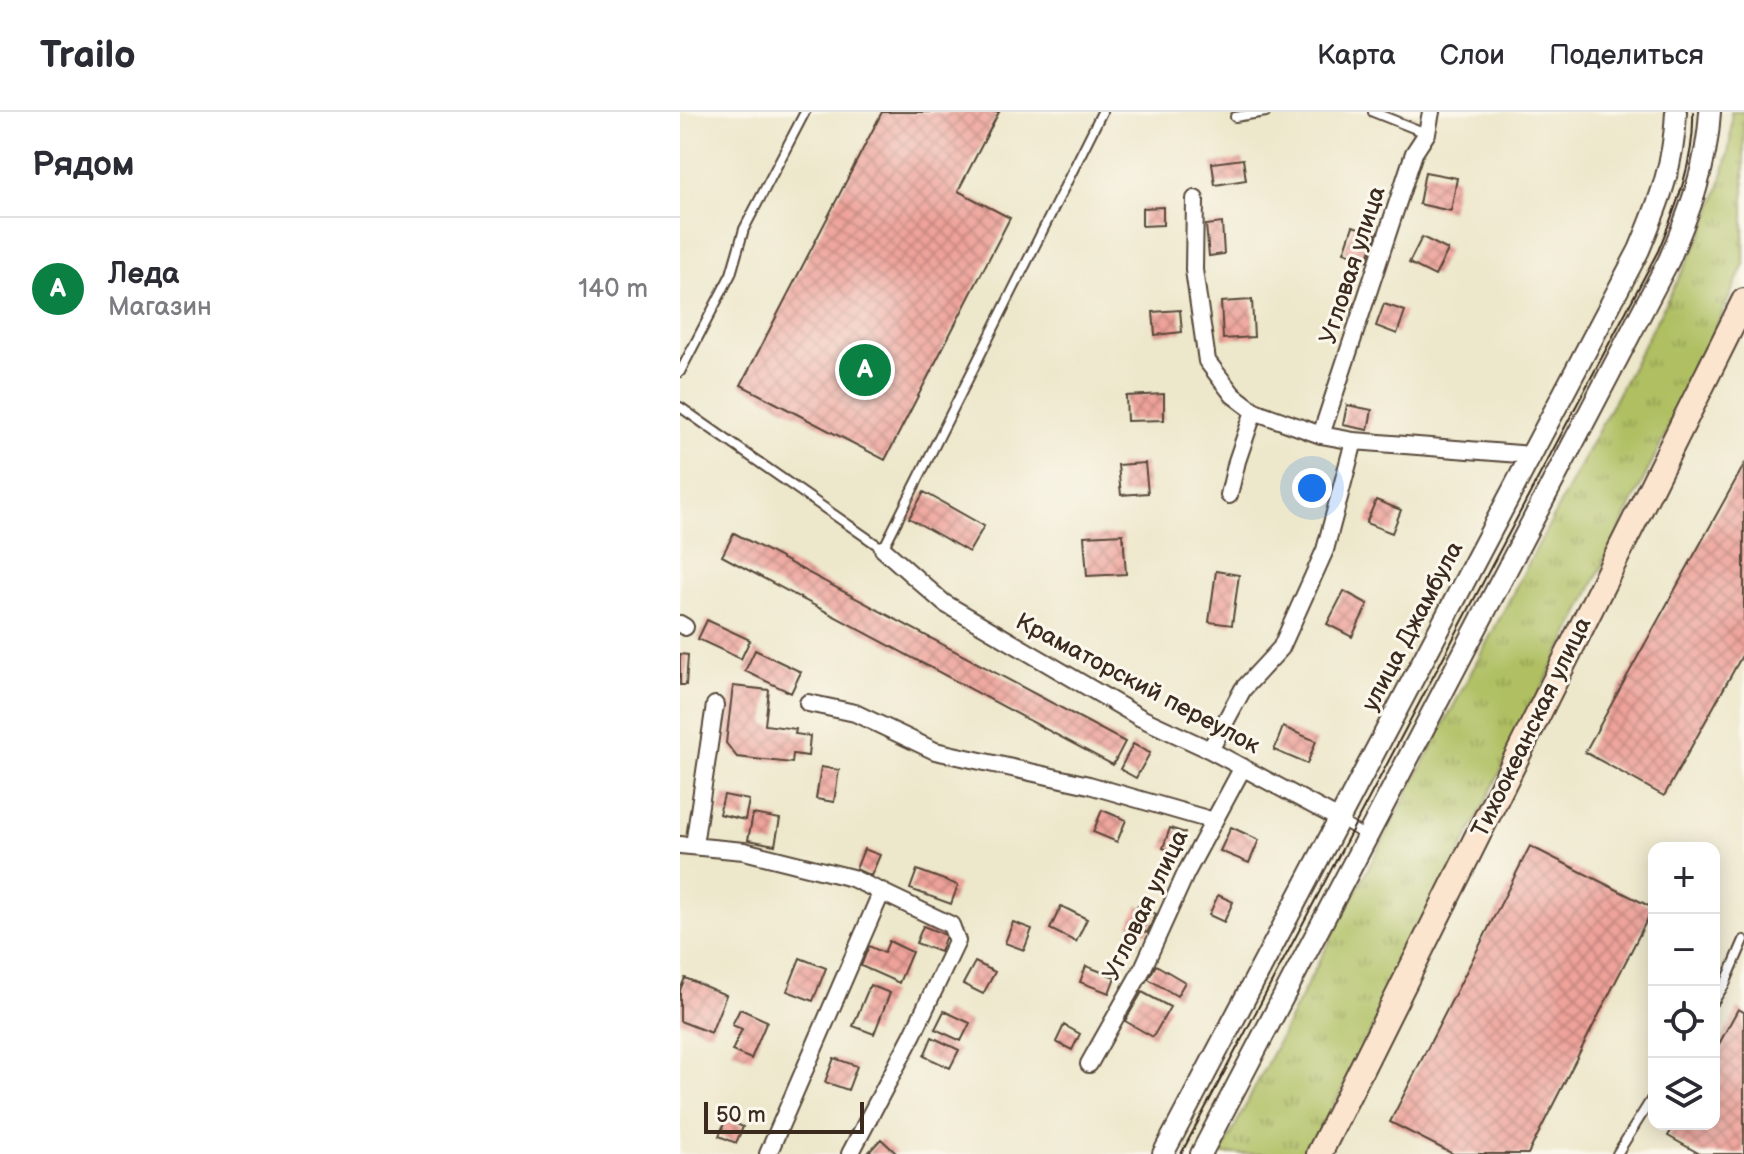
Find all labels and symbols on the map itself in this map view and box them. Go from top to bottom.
street label: Угловая улица [1313,183,1392,348]
pin: A [839,340,891,400]
your location [1292,468,1332,508]
street label: улица Джамбула [1355,536,1469,716]
street label: Краматорский переулок [1011,607,1265,760]
street label: Тихоокеанская улица [1465,612,1597,842]
street label: Угловая улица [1096,825,1194,985]
scale bar [704,1098,864,1134]

